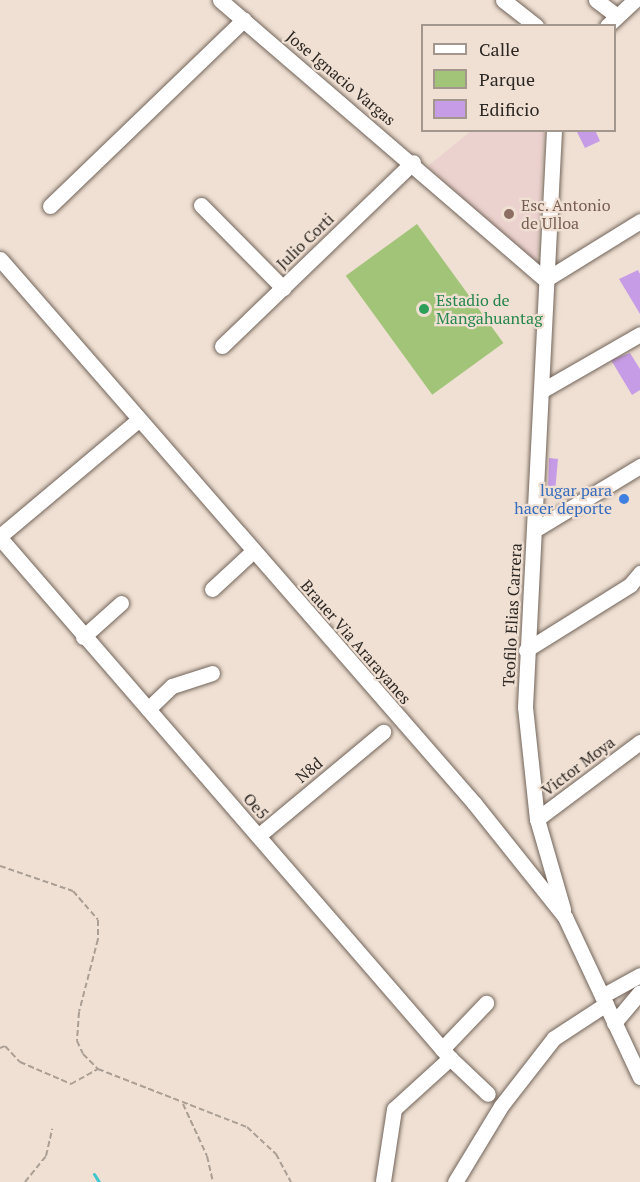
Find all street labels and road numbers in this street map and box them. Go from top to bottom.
street label: Jose Ignacio Vargas [282,27,400,129]
street label: Julio Corti [272,209,338,273]
street label: Teofilo Elias Carrera [499,543,525,687]
street label: Brauer Via Ararayanes [297,576,415,708]
street label: Victor Moya [538,732,618,800]
street label: N8d [292,753,326,787]
street label: Oe5 [239,789,273,823]

